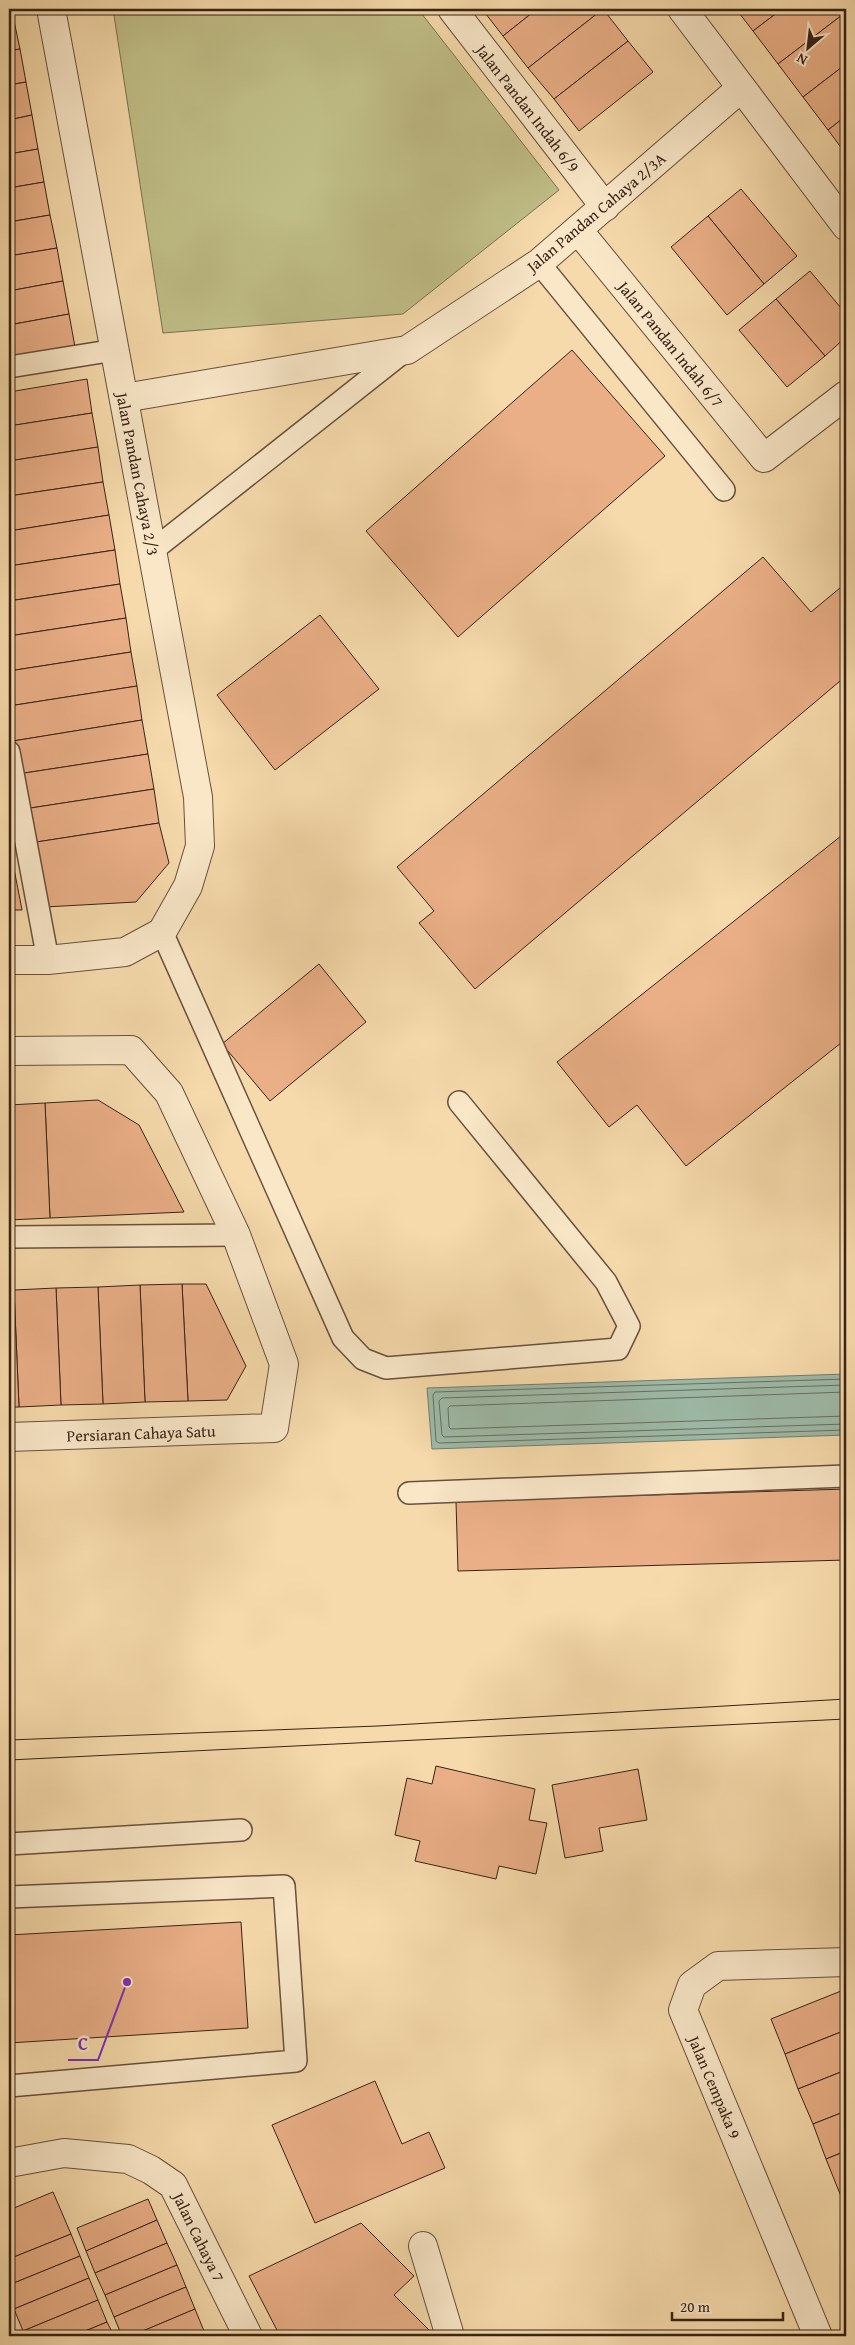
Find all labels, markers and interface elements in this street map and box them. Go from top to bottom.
north arrow [782,22,832,72]
street label: Jalan Pandan Indah 6/9 [469,37,586,177]
text: N [793,48,811,71]
street label: Jalan Pandan Cahaya 2/3A [520,146,671,279]
street label: Jalan Pandan Indah 6/7 [611,274,730,413]
street label: Jalan Pandan Cahaya 2/3 [110,389,166,558]
street label: Persiaran Cahaya Satu [66,1418,216,1448]
callout: C [68,2027,98,2060]
text: C [78,2030,88,2057]
street label: Jalan Cempaka 9 [682,2030,748,2142]
street label: Jalan Cahaya 7 [166,2187,231,2286]
scale bar [672,2290,784,2322]
text: 20 m [680,2296,711,2317]

